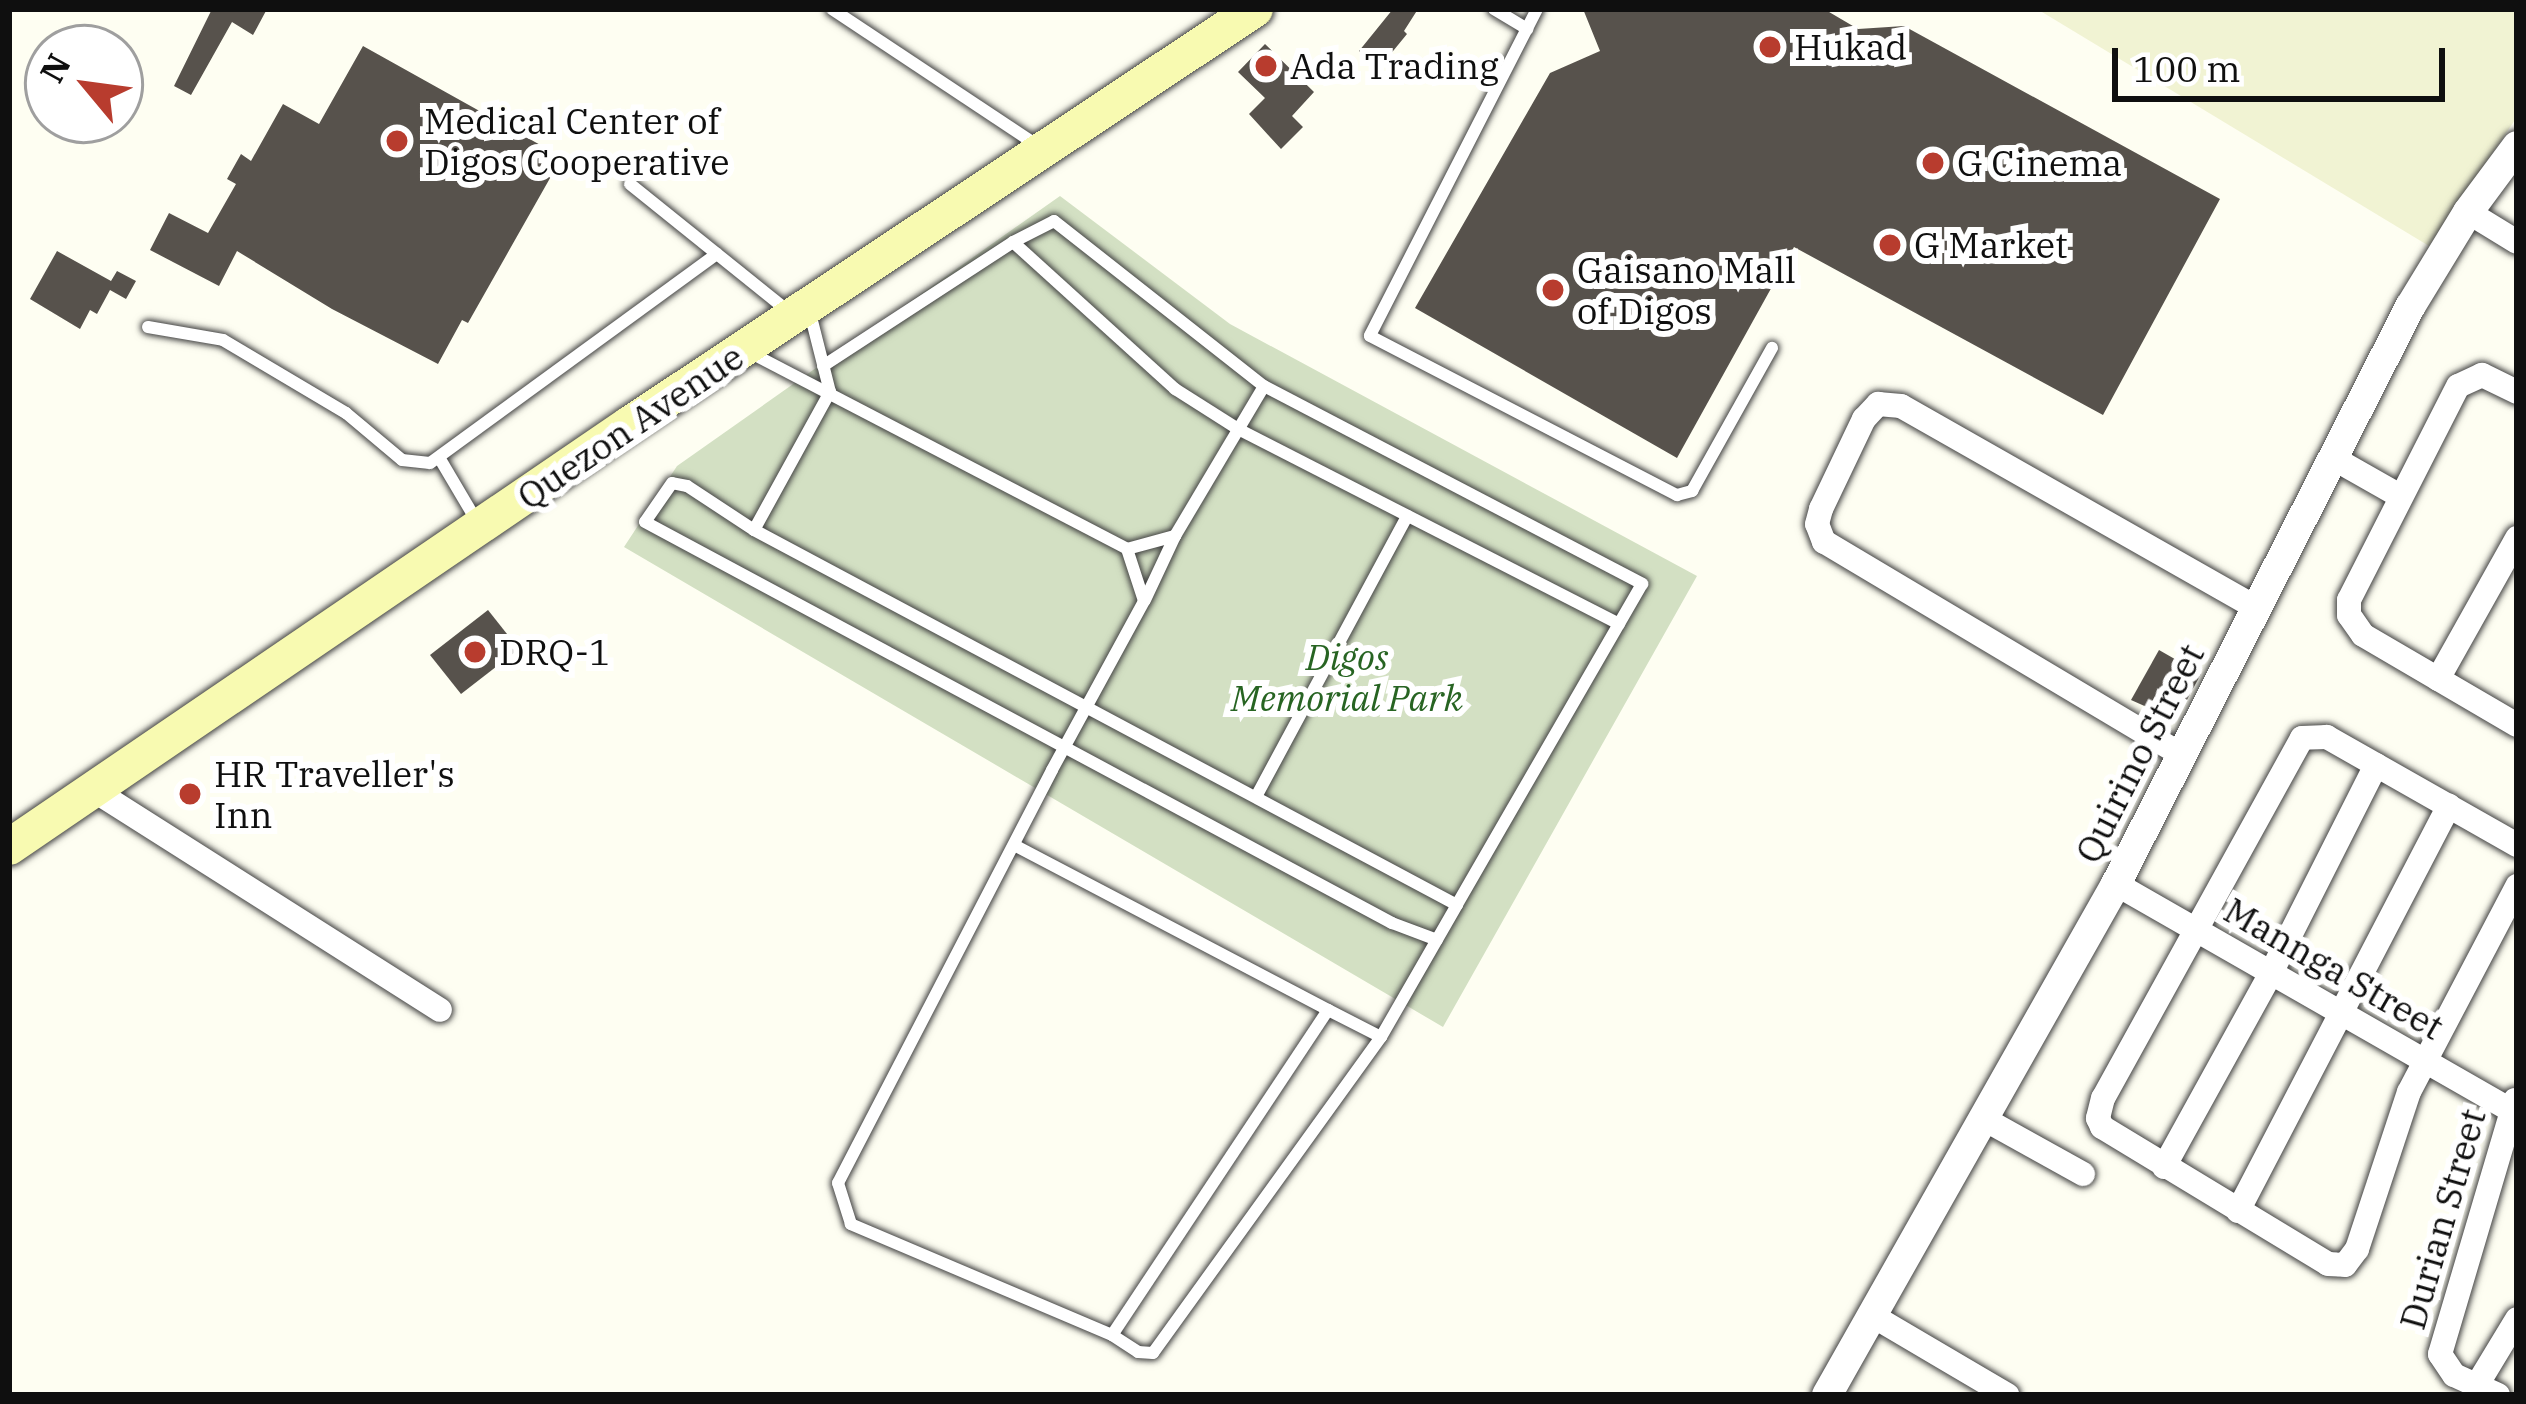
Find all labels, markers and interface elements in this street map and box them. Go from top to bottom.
north arrow [24,24,144,144]
scale bar [2118,24,2451,98]
place label: Hukad [1794,25,1907,69]
marker: Hukad [1757,34,1783,60]
place label: Ada Trading [1290,44,1499,88]
text: 100 m [2133,45,2240,92]
text: N [30,46,80,90]
marker: Ada Trading [1253,53,1279,79]
place label: Medical Center of Digos Cooperative [424,98,729,183]
marker: Medical Center of Digos Cooperative [381,125,413,157]
place label: G Cinema [1957,141,2122,185]
marker: G Cinema [1920,150,1946,176]
place label: G Market [1914,223,2068,267]
marker: G Market [1877,232,1903,258]
place label: Gaisano Mall of Digos [1577,247,1796,332]
marker: Gaisano Mall of Digos [1540,277,1566,303]
street label: Quezon Avenue [509,334,751,518]
place label: DRQ-1 [499,630,610,674]
park label: Digos Memorial Park [1231,634,1463,719]
street label: Quirino Street [2065,637,2213,869]
marker: DRQ-1 [462,639,488,665]
place label: HR Traveller's Inn [214,751,455,836]
marker: HR Traveller's Inn [177,781,203,807]
street label: Mannga Street [2217,888,2451,1048]
street label: Durian Street [2390,1104,2494,1334]

